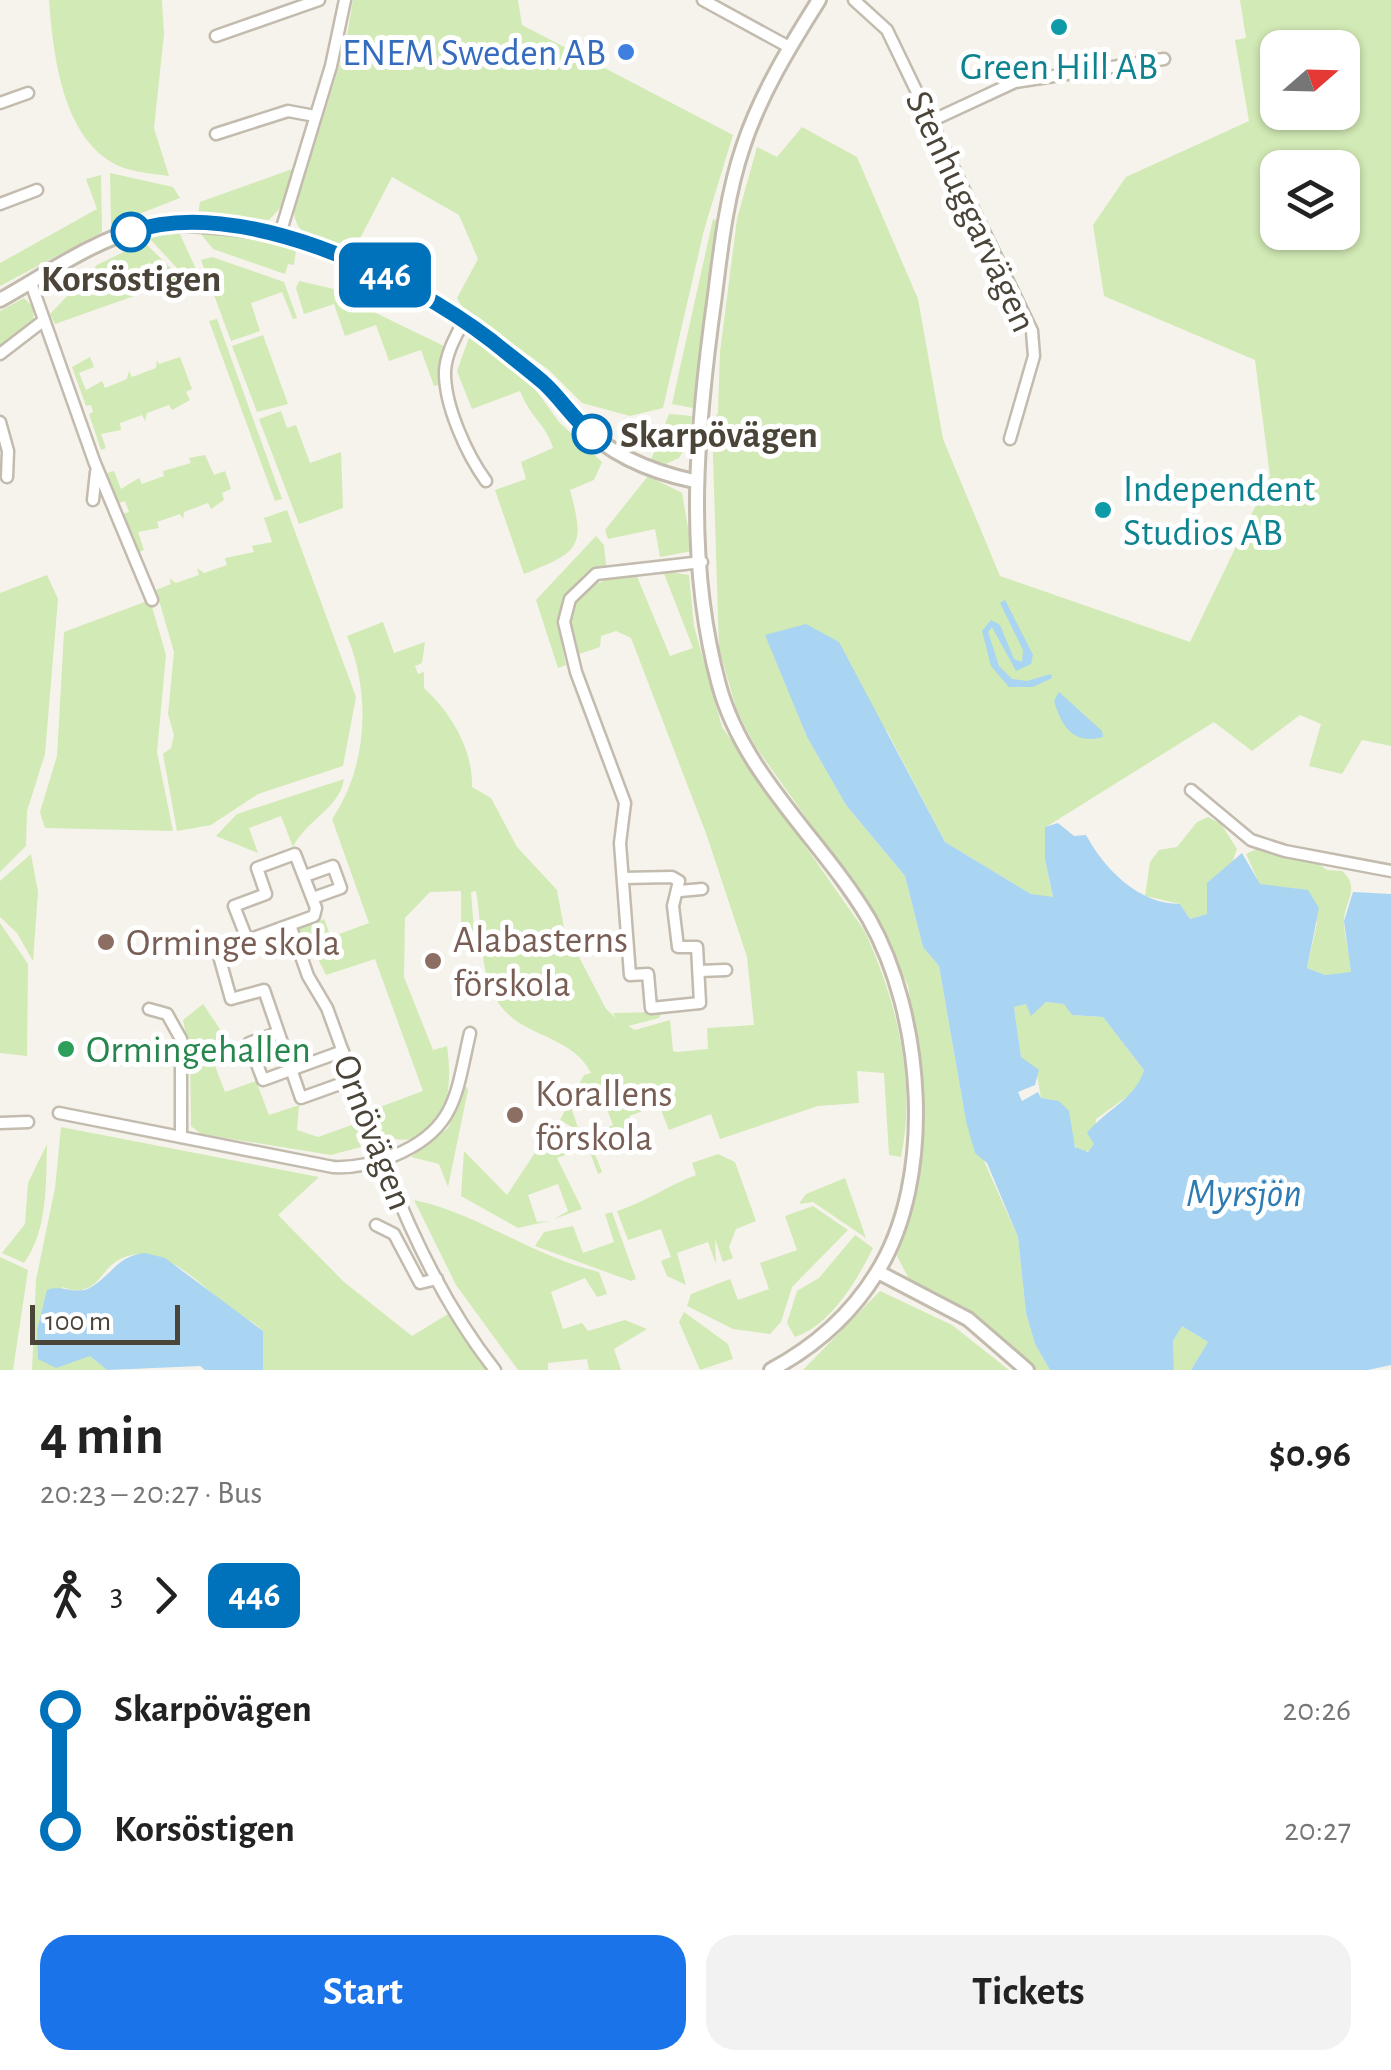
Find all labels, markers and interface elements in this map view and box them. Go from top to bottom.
marker: Green Hill AB [1048,16,1070,38]
north arrow [1260,30,1360,130]
map controls [1260,30,1360,250]
place label: ENEM Sweden AB [342,35,606,73]
marker: ENEM Sweden AB [615,41,637,63]
place label: Green Hill AB [960,49,1158,87]
street label: Stenhuggarvägen [898,86,1043,338]
button: layers [1260,150,1360,250]
marker: Korsöstigen [112,213,150,251]
line badge: 446 [328,242,442,308]
text: 446 [359,258,411,293]
place label: Korsöstigen [41,261,221,299]
marker: Skarpövägen [573,415,611,453]
place label: Skarpövägen [620,417,818,455]
place label: Independent Studios AB [1123,471,1315,553]
marker: Independent Studios AB [1092,499,1114,521]
place label: Alabasterns förskola [453,922,628,1004]
place label: Orminge skola [126,925,340,963]
marker: Orminge skola [95,931,117,953]
marker: Alabasterns förskola [422,950,444,972]
place label: Ormingehallen [86,1032,311,1070]
marker: Ormingehallen [55,1038,77,1060]
street label: Ornövägen [325,1050,419,1216]
place label: Korallens förskola [535,1076,673,1158]
marker: Korallens förskola [504,1104,526,1126]
water label: Myrsjön [1186,1174,1302,1216]
scale bar [30,1300,180,1344]
text: 100 m [45,1308,111,1336]
text: 4 min [40,1409,164,1464]
text: $0.96 [1269,1436,1351,1474]
text: 20:23 – 20:27 · Bus [40,1477,262,1509]
icon: walk [40,1568,95,1623]
icon: forward [138,1568,193,1623]
text: 446 [228,1578,280,1613]
text: 3 [110,1579,123,1611]
text: Skarpövägen [114,1691,312,1729]
text: 20:26 [1283,1694,1351,1726]
text: Korsöstigen [114,1811,295,1849]
text: 20:27 [1284,1814,1351,1846]
button: Start [40,1935,686,2050]
button: Tickets [706,1935,1351,2050]

